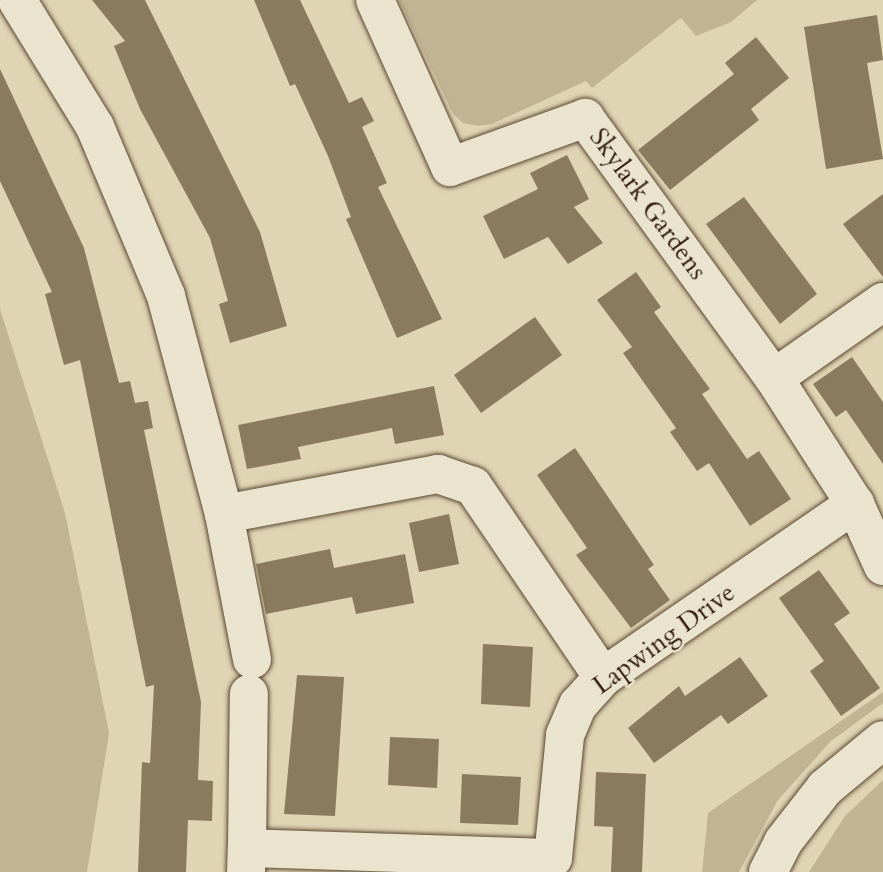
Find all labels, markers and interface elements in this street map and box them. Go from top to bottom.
street label: Skylark Gardens [583,122,713,286]
street label: Lapwing Drive [587,577,741,701]

